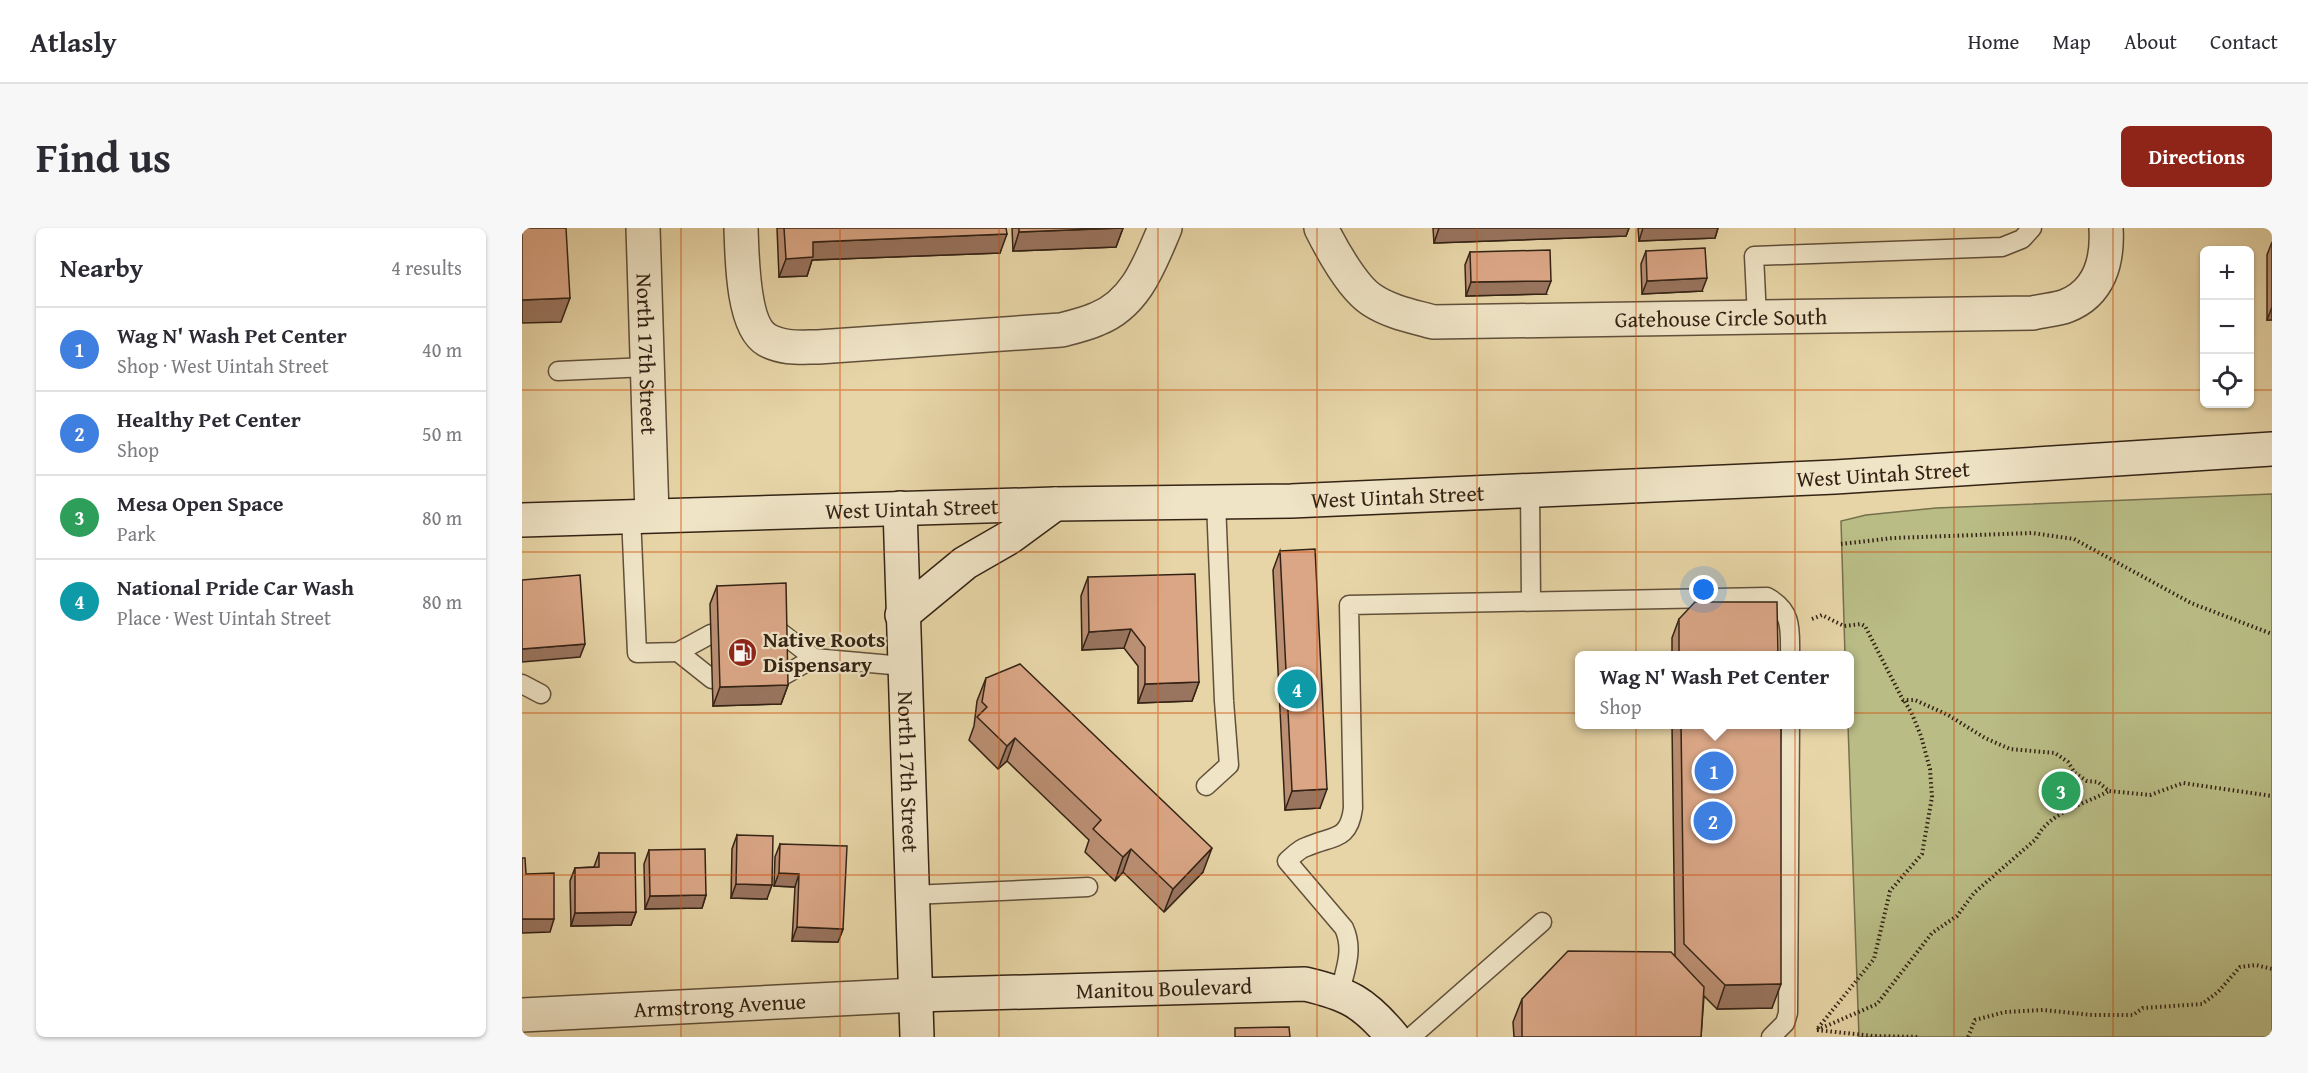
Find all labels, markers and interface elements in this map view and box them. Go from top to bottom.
text: Atlasly [30,21,117,62]
text: Home [1968,26,2019,57]
text: Map [2052,26,2091,57]
text: About [2124,26,2177,57]
text: Contact [2210,26,2278,57]
text: Find us [36,126,171,187]
button: Directions [2121,126,2272,187]
map controls [2200,246,2254,408]
button: + [2200,246,2254,300]
text: Nearby [60,248,143,287]
text: 4 results [391,253,462,282]
street label: North 17th Street [628,273,665,435]
street label: Gatehouse Circle South [1614,300,1828,335]
button: − [2200,300,2254,354]
text: Wag N' Wash Pet Center [117,319,347,351]
text: 1 [74,335,85,364]
text: 40 m [422,335,462,364]
text: Shop · West Uintah Street [117,351,329,380]
button: locate [2200,354,2254,408]
text: Healthy Pet Center [117,403,301,435]
text: 2 [74,419,85,448]
text: 50 m [422,419,462,448]
text: Shop [117,435,159,464]
street label: West Uintah Street [1796,452,1971,495]
street label: West Uintah Street [1310,476,1485,516]
text: Mesa Open Space [117,487,284,519]
street label: West Uintah Street [825,490,999,527]
text: 3 [74,503,85,532]
text: 80 m [422,503,462,532]
text: Park [117,519,156,548]
text: National Pride Car Wash [117,571,354,603]
your location [1689,575,1718,604]
text: 4 [74,587,85,616]
text: 80 m [422,587,462,616]
text: Place · West Uintah Street [117,603,331,632]
place label: Native Roots Dispensary [763,623,885,680]
fuel station icon: Native Roots Dispensary [726,636,758,668]
popup [1575,651,1854,729]
text: Wag N' Wash Pet Center [1600,660,1829,692]
pin: 4 [1278,666,1316,712]
street label: North 17th Street [890,691,927,853]
text: Shop [1600,692,1642,721]
pin: 1 [1694,748,1734,794]
pin: 3 [2042,768,2080,814]
pin: 2 [1694,798,1732,844]
street label: Manitou Boulevard [1075,969,1253,1006]
street label: Armstrong Avenue [633,985,807,1025]

